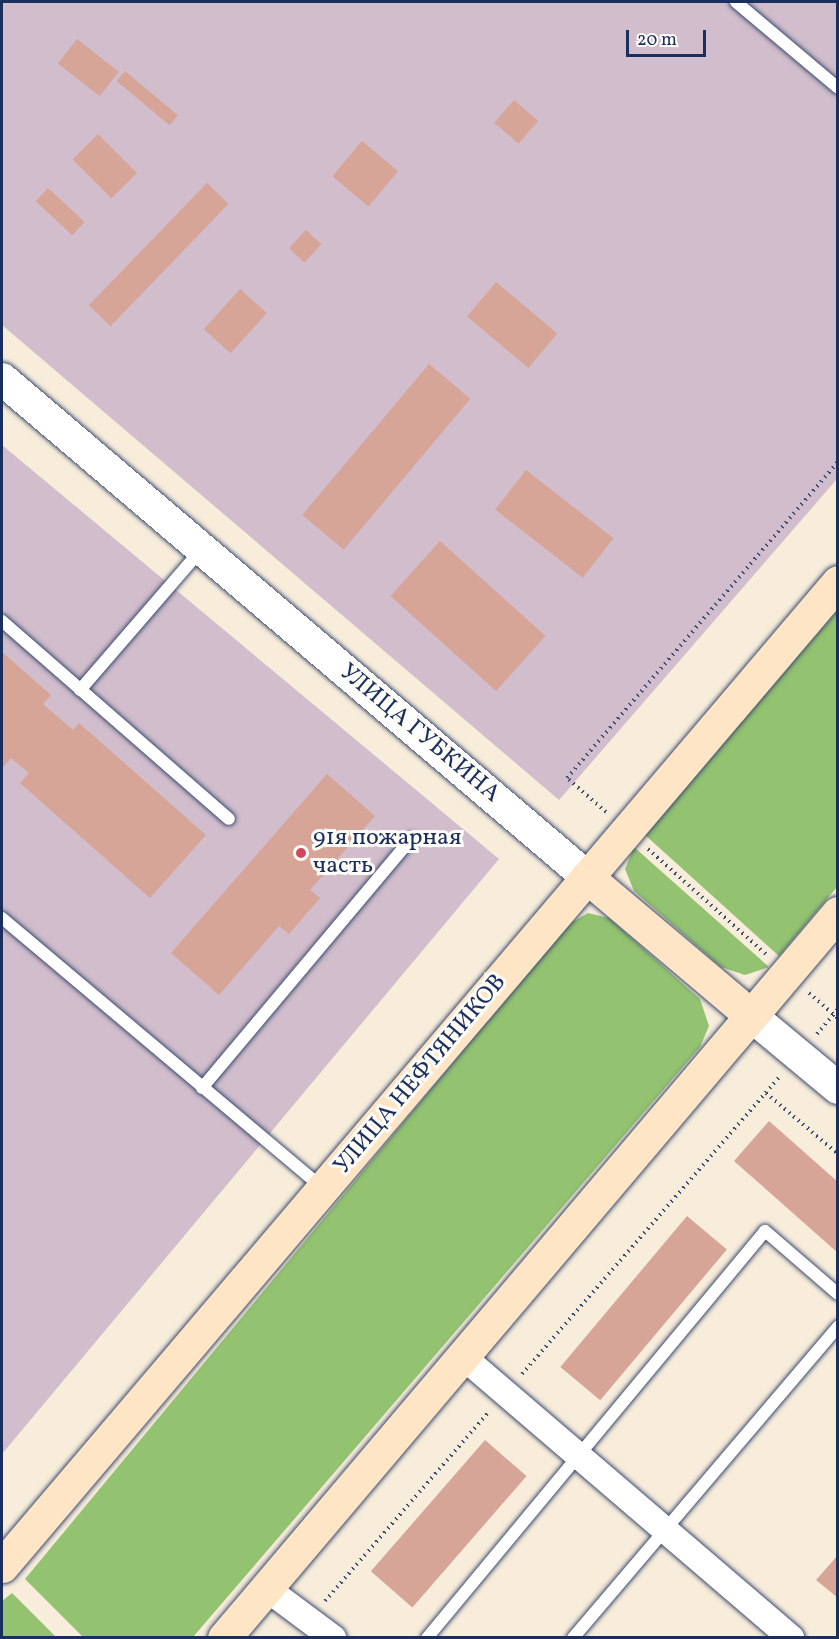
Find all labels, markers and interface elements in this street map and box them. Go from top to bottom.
scale bar [629,18,708,56]
text: 20 m [637,28,677,53]
street label: УЛИЦА ГУБКИНА [333,658,505,810]
place label: 91я пожарная часть [313,825,461,881]
marker: 91я пожарная часть [294,846,308,860]
street label: УЛИЦА НЕФТЯНИКОВ [329,969,513,1181]

